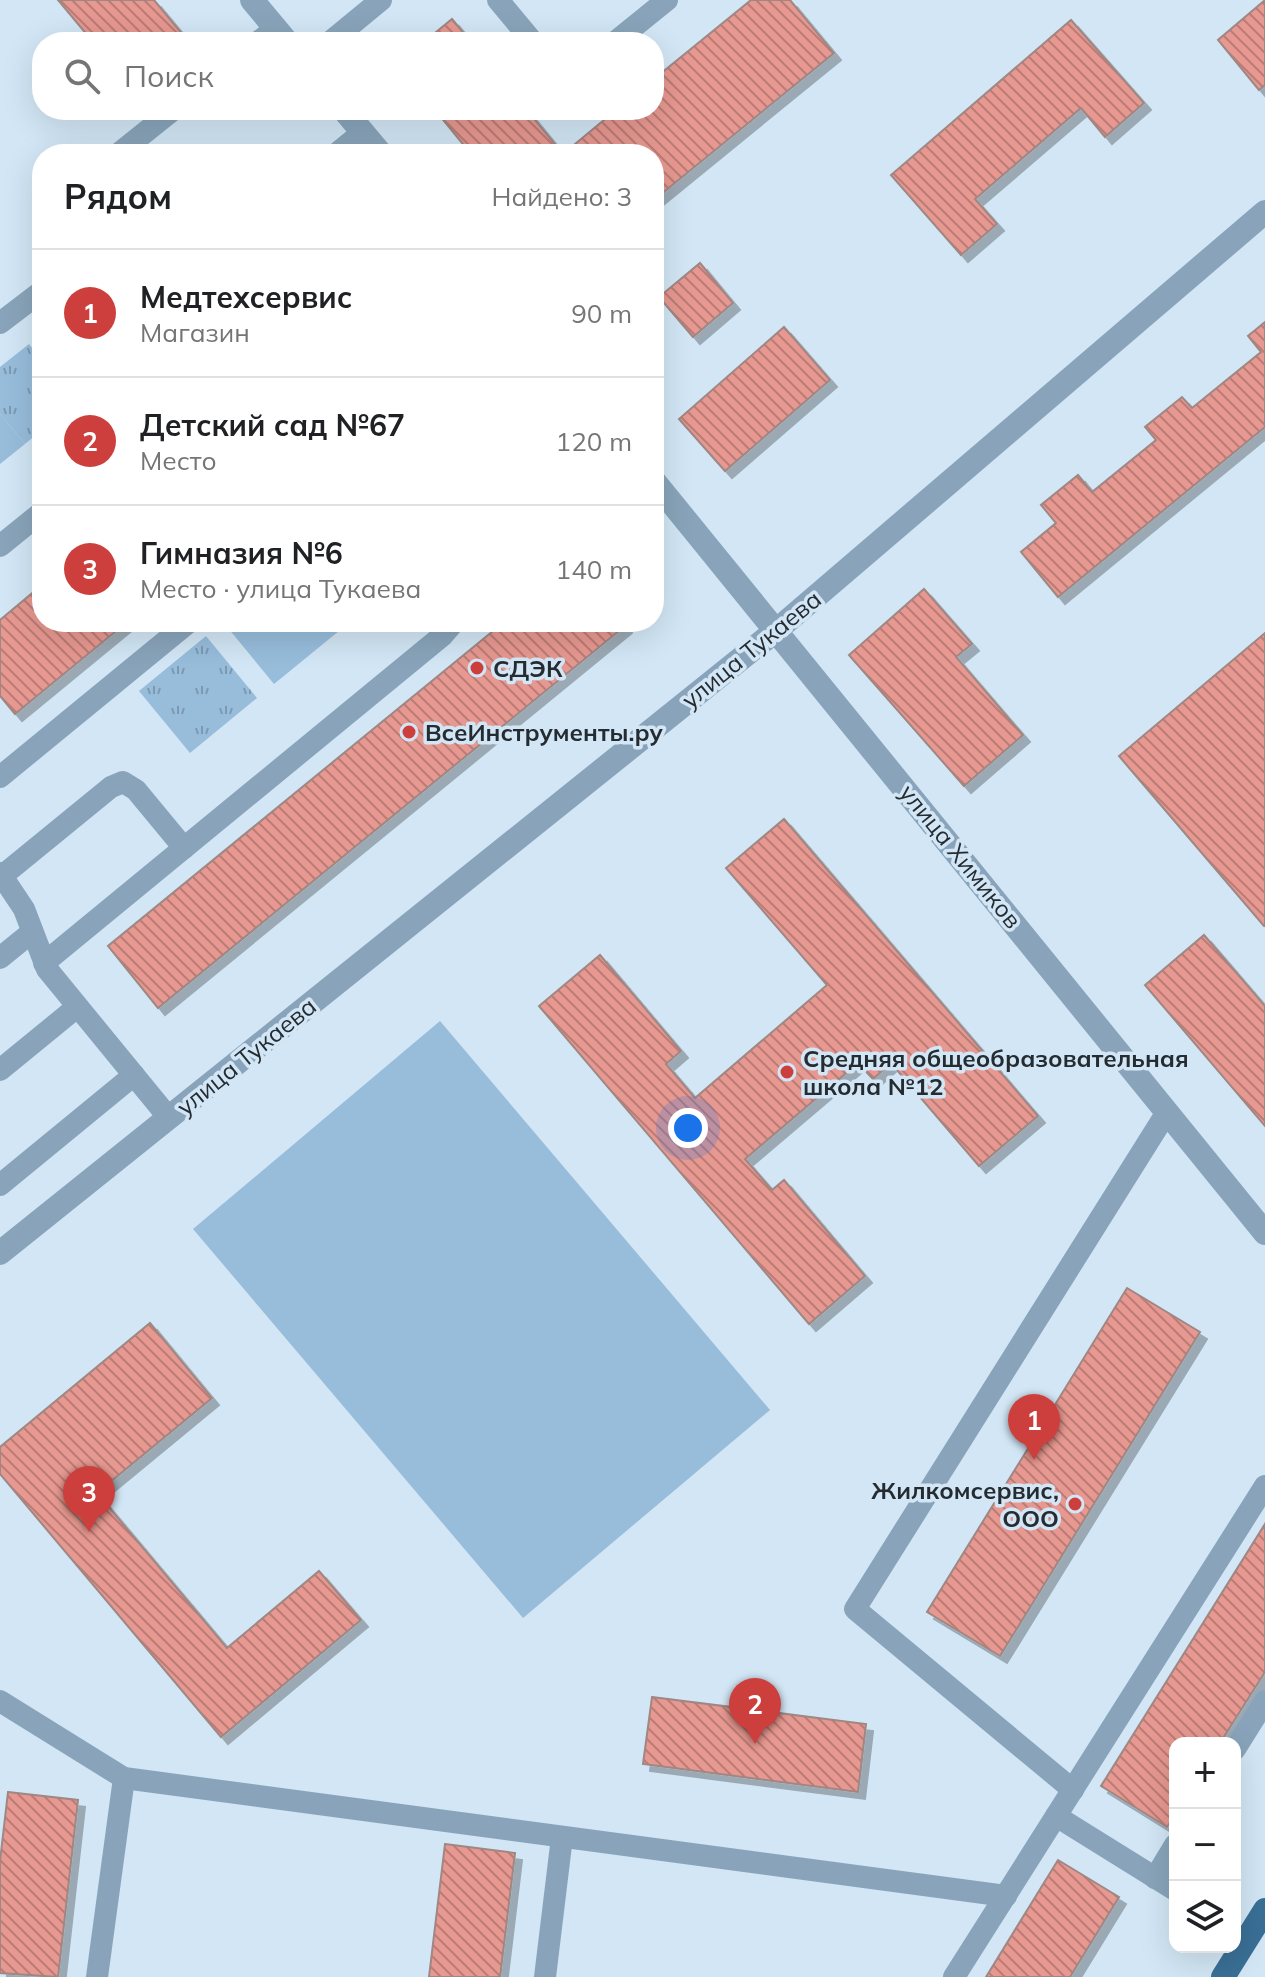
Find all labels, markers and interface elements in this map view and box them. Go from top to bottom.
search box [32,32,664,120]
icon: search [60,54,104,98]
text: Поиск [124,57,214,95]
text: Рядом [64,175,172,218]
text: Найдено: 3 [492,180,632,213]
text: Медтехсервис [140,278,352,316]
text: 1 [82,297,98,330]
text: 90 m [571,297,632,330]
text: Магазин [140,316,250,349]
text: Детский сад №67 [140,406,405,444]
text: 2 [82,425,98,458]
text: 120 m [556,425,632,458]
text: Место [140,444,217,477]
text: Гимназия №6 [140,534,343,572]
text: 3 [82,553,98,586]
text: 140 m [556,553,632,586]
text: Место · улица Тукаева [140,572,421,605]
street label: улица Тукаева [675,584,827,714]
place label: СДЭК [493,653,563,683]
marker: СДЭК [468,659,486,677]
place label: ВсеИнструменты.ру [425,717,663,747]
marker: ВсеИнструменты.ру [400,723,418,741]
street label: улица Химиков [894,778,1028,934]
street label: улица Тукаева [170,991,322,1121]
place label: Средняя общеобразовательная школа №12 [803,1043,1189,1101]
marker: Средняя общеобразовательная школа №12 [778,1063,796,1081]
your location [668,1108,708,1148]
pin: 1 [1008,1394,1060,1460]
pin: 3 [63,1466,115,1532]
place label: Жилкомсервис, ООО [871,1475,1059,1533]
marker: Жилкомсервис, ООО [1066,1495,1084,1513]
pin: 2 [729,1678,781,1744]
map controls [1169,1737,1241,1953]
button: + [1169,1737,1241,1809]
button: − [1169,1809,1241,1881]
button: layers [1169,1881,1241,1953]

